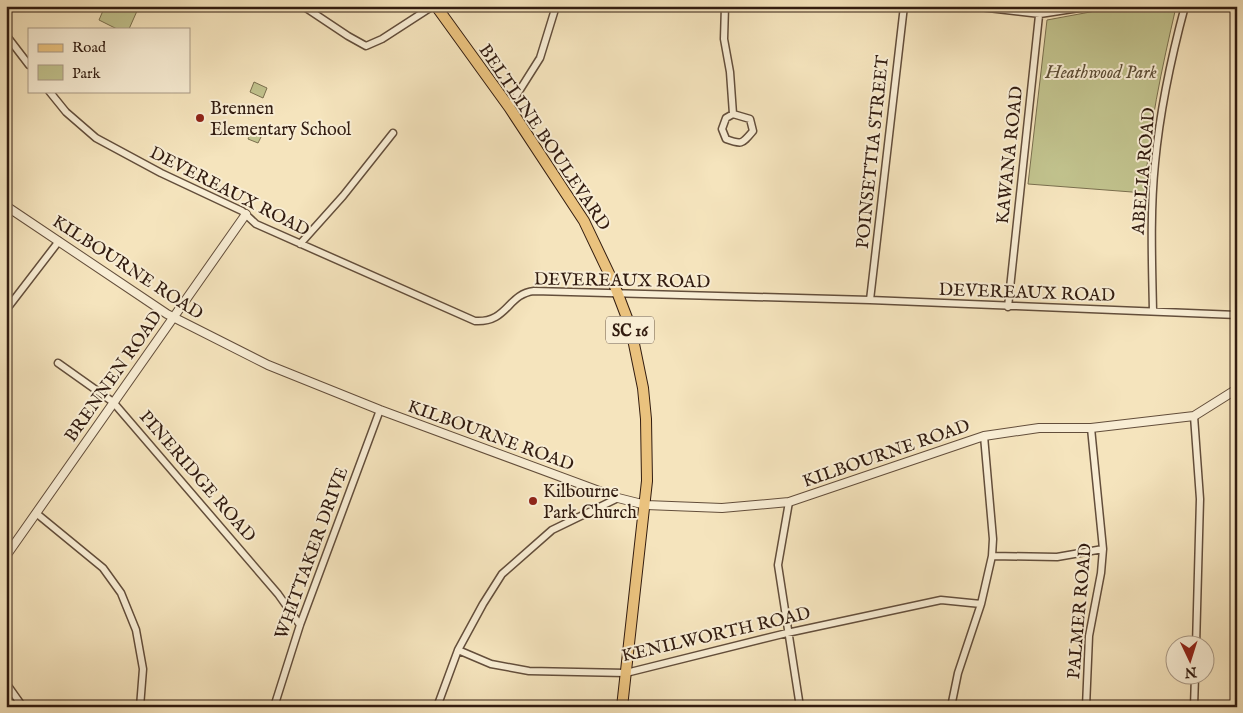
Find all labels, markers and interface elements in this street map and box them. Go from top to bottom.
legend [28,28,190,92]
text: Road [72,38,107,57]
street label: BELTLINE BOULEVARD [473,40,615,236]
street label: POINSETTIA STREET [852,54,895,250]
park label: Heathwood Park [1044,62,1157,85]
text: Park [72,64,102,83]
street label: KAWANA ROAD [992,85,1029,225]
place label: Brennen Elementary School [210,98,351,142]
street label: ABELIA ROAD [1127,107,1162,237]
marker: Brennen Elementary School [194,112,206,124]
street label: DEVEREAUX ROAD [145,142,313,243]
street label: KILBOURNE ROAD [47,211,207,326]
street label: DEVEREAUX ROAD [534,268,710,295]
street label: DEVEREAUX ROAD [938,279,1116,308]
street label: BRENNEN ROAD [60,307,168,447]
road number: SC 16 [606,316,654,344]
street label: KILBOURNE ROAD [404,396,577,477]
street label: PINERIDGE ROAD [133,406,260,548]
street label: KILBOURNE ROAD [800,415,973,494]
street label: WHITTAKER DRIVE [271,464,354,643]
place label: Kilbourne Park Church [543,481,637,525]
marker: Kilbourne Park Church [527,495,539,507]
street label: PALMER ROAD [1063,542,1098,680]
street label: KENILWORTH ROAD [620,603,813,668]
north arrow [1166,636,1216,686]
text: N [1184,663,1199,681]

